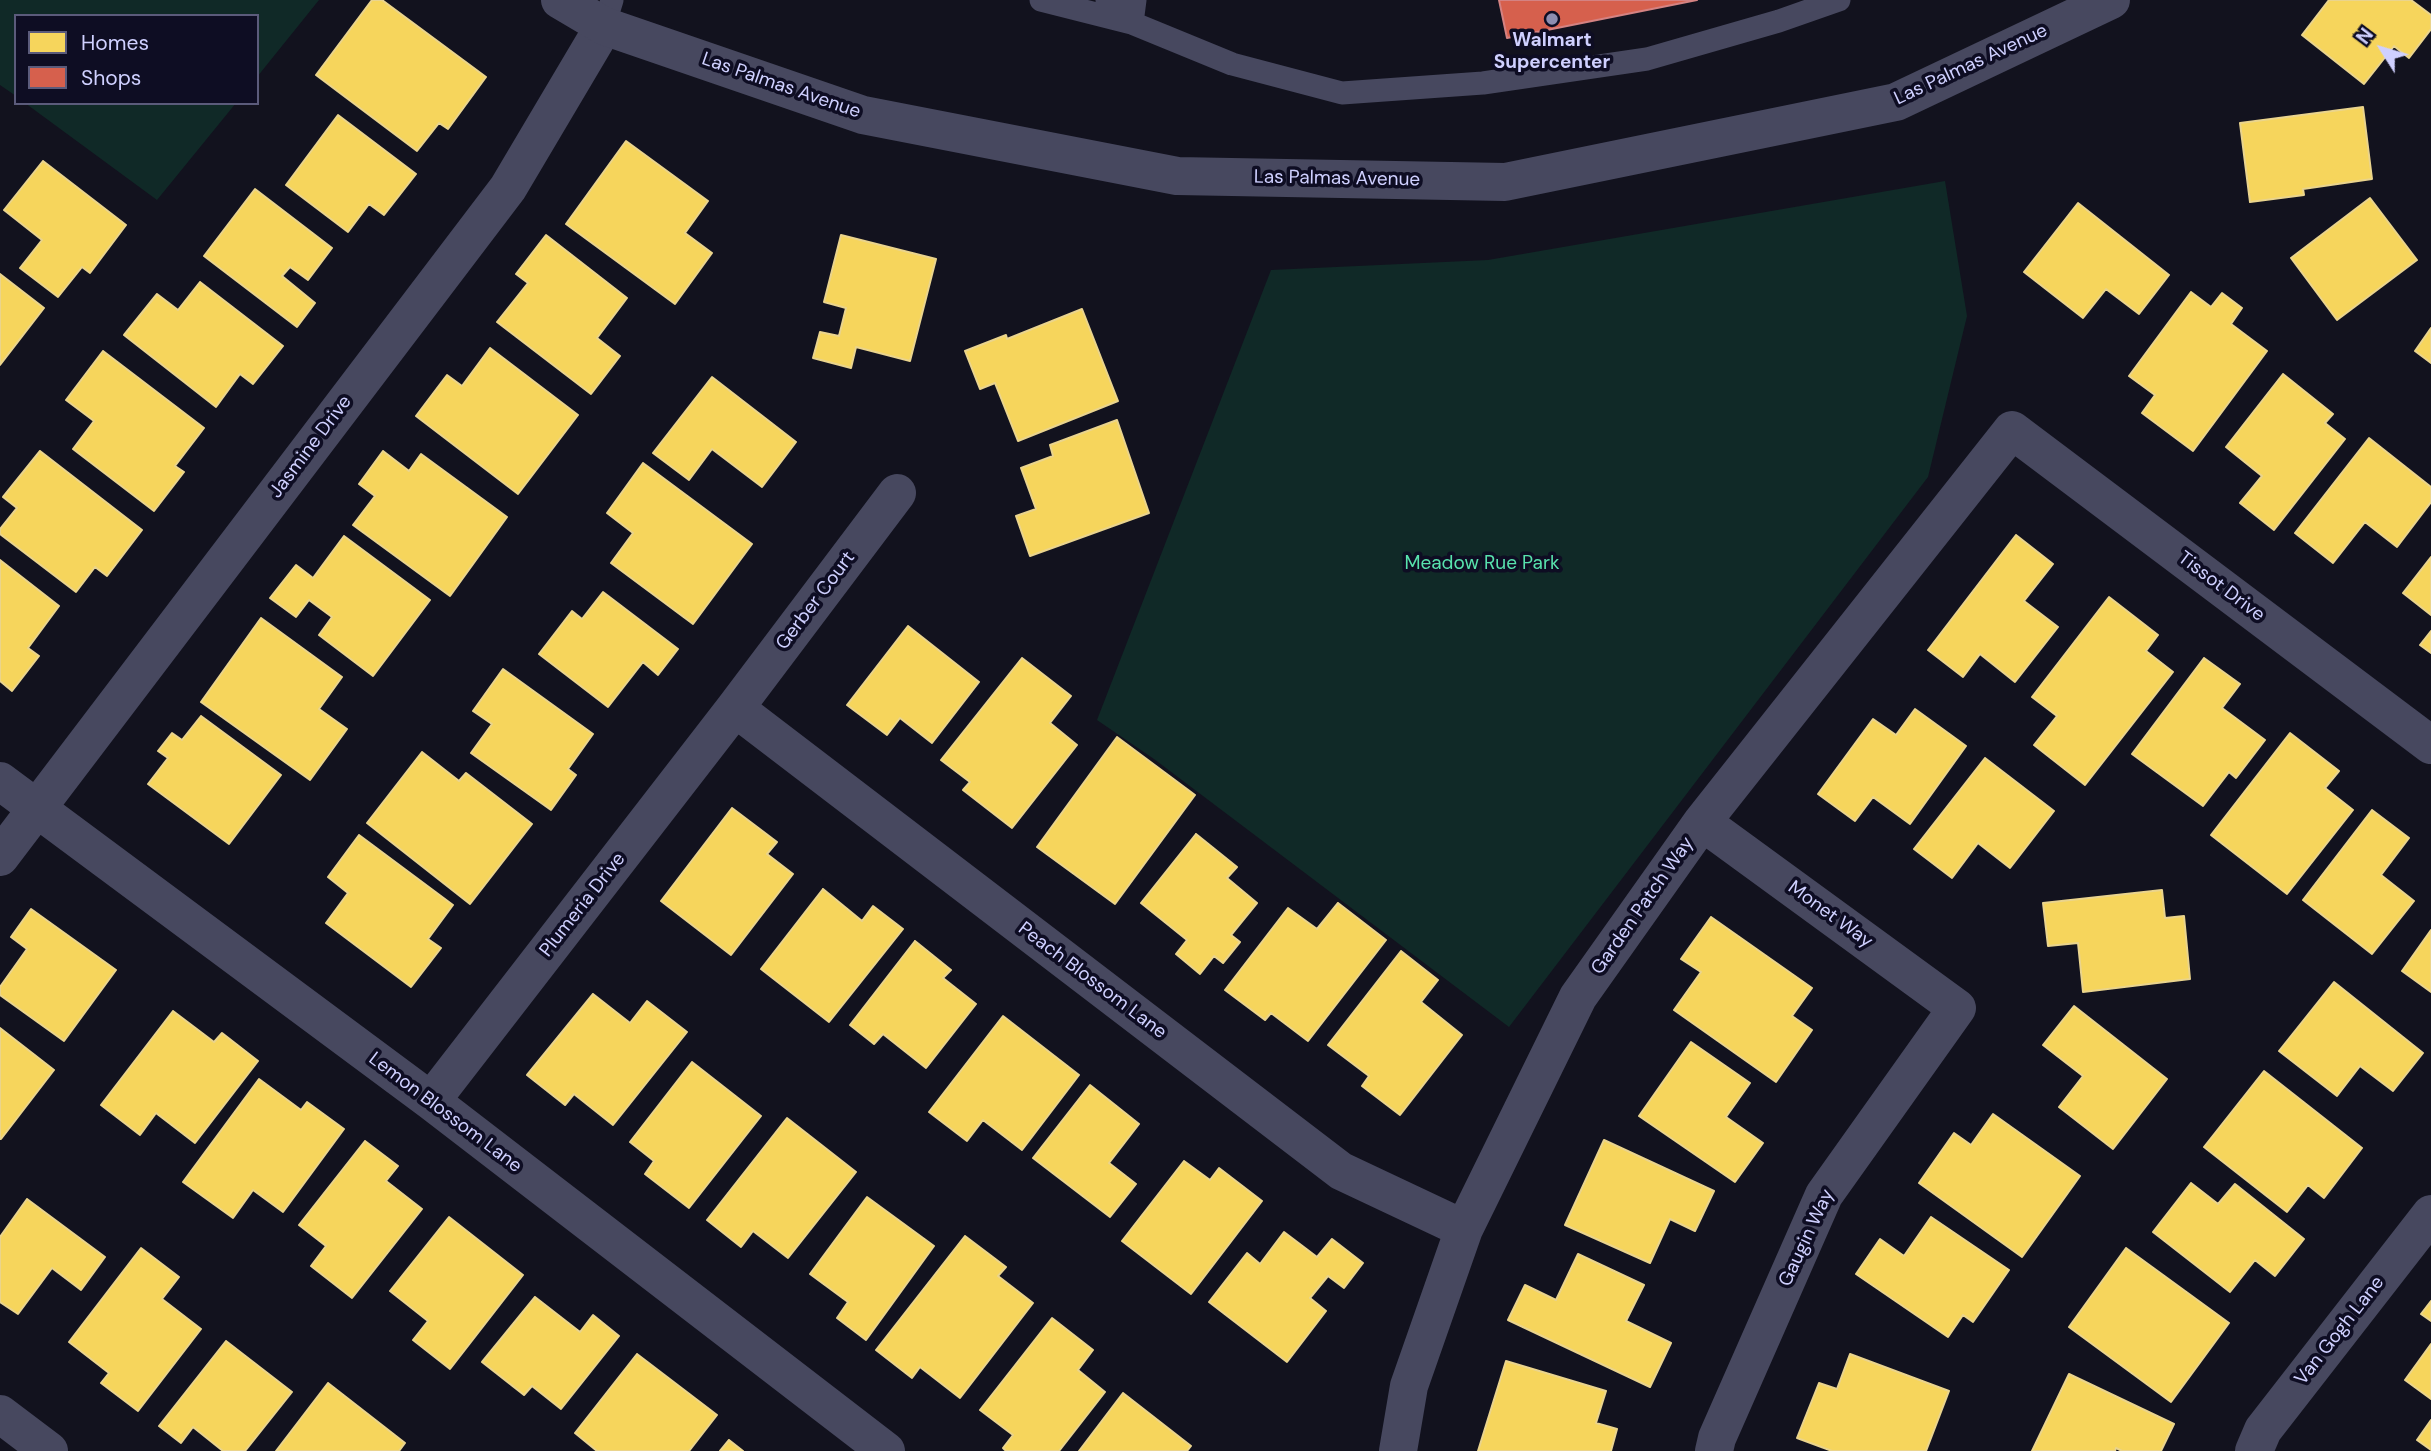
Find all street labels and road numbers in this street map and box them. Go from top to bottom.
street label: Las Palmas Avenue [1891,19,2051,111]
street label: Las Palmas Avenue [699,48,863,124]
street label: Las Palmas Avenue [1254,166,1420,192]
street label: Jasmine Drive [265,391,357,503]
street label: Gerber Court [772,547,860,655]
street label: Tissot Drive [2173,547,2269,627]
street label: Garden Patch Way [1587,833,1699,979]
street label: Plumeria Drive [535,848,631,962]
street label: Monet Way [1783,877,1877,953]
street label: Peach Blossom Lane [1013,918,1171,1044]
street label: Lemon Blossom Lane [364,1048,526,1178]
street label: Gaugin Way [1775,1186,1839,1290]
street label: Van Gogh Lane [2290,1272,2390,1390]

